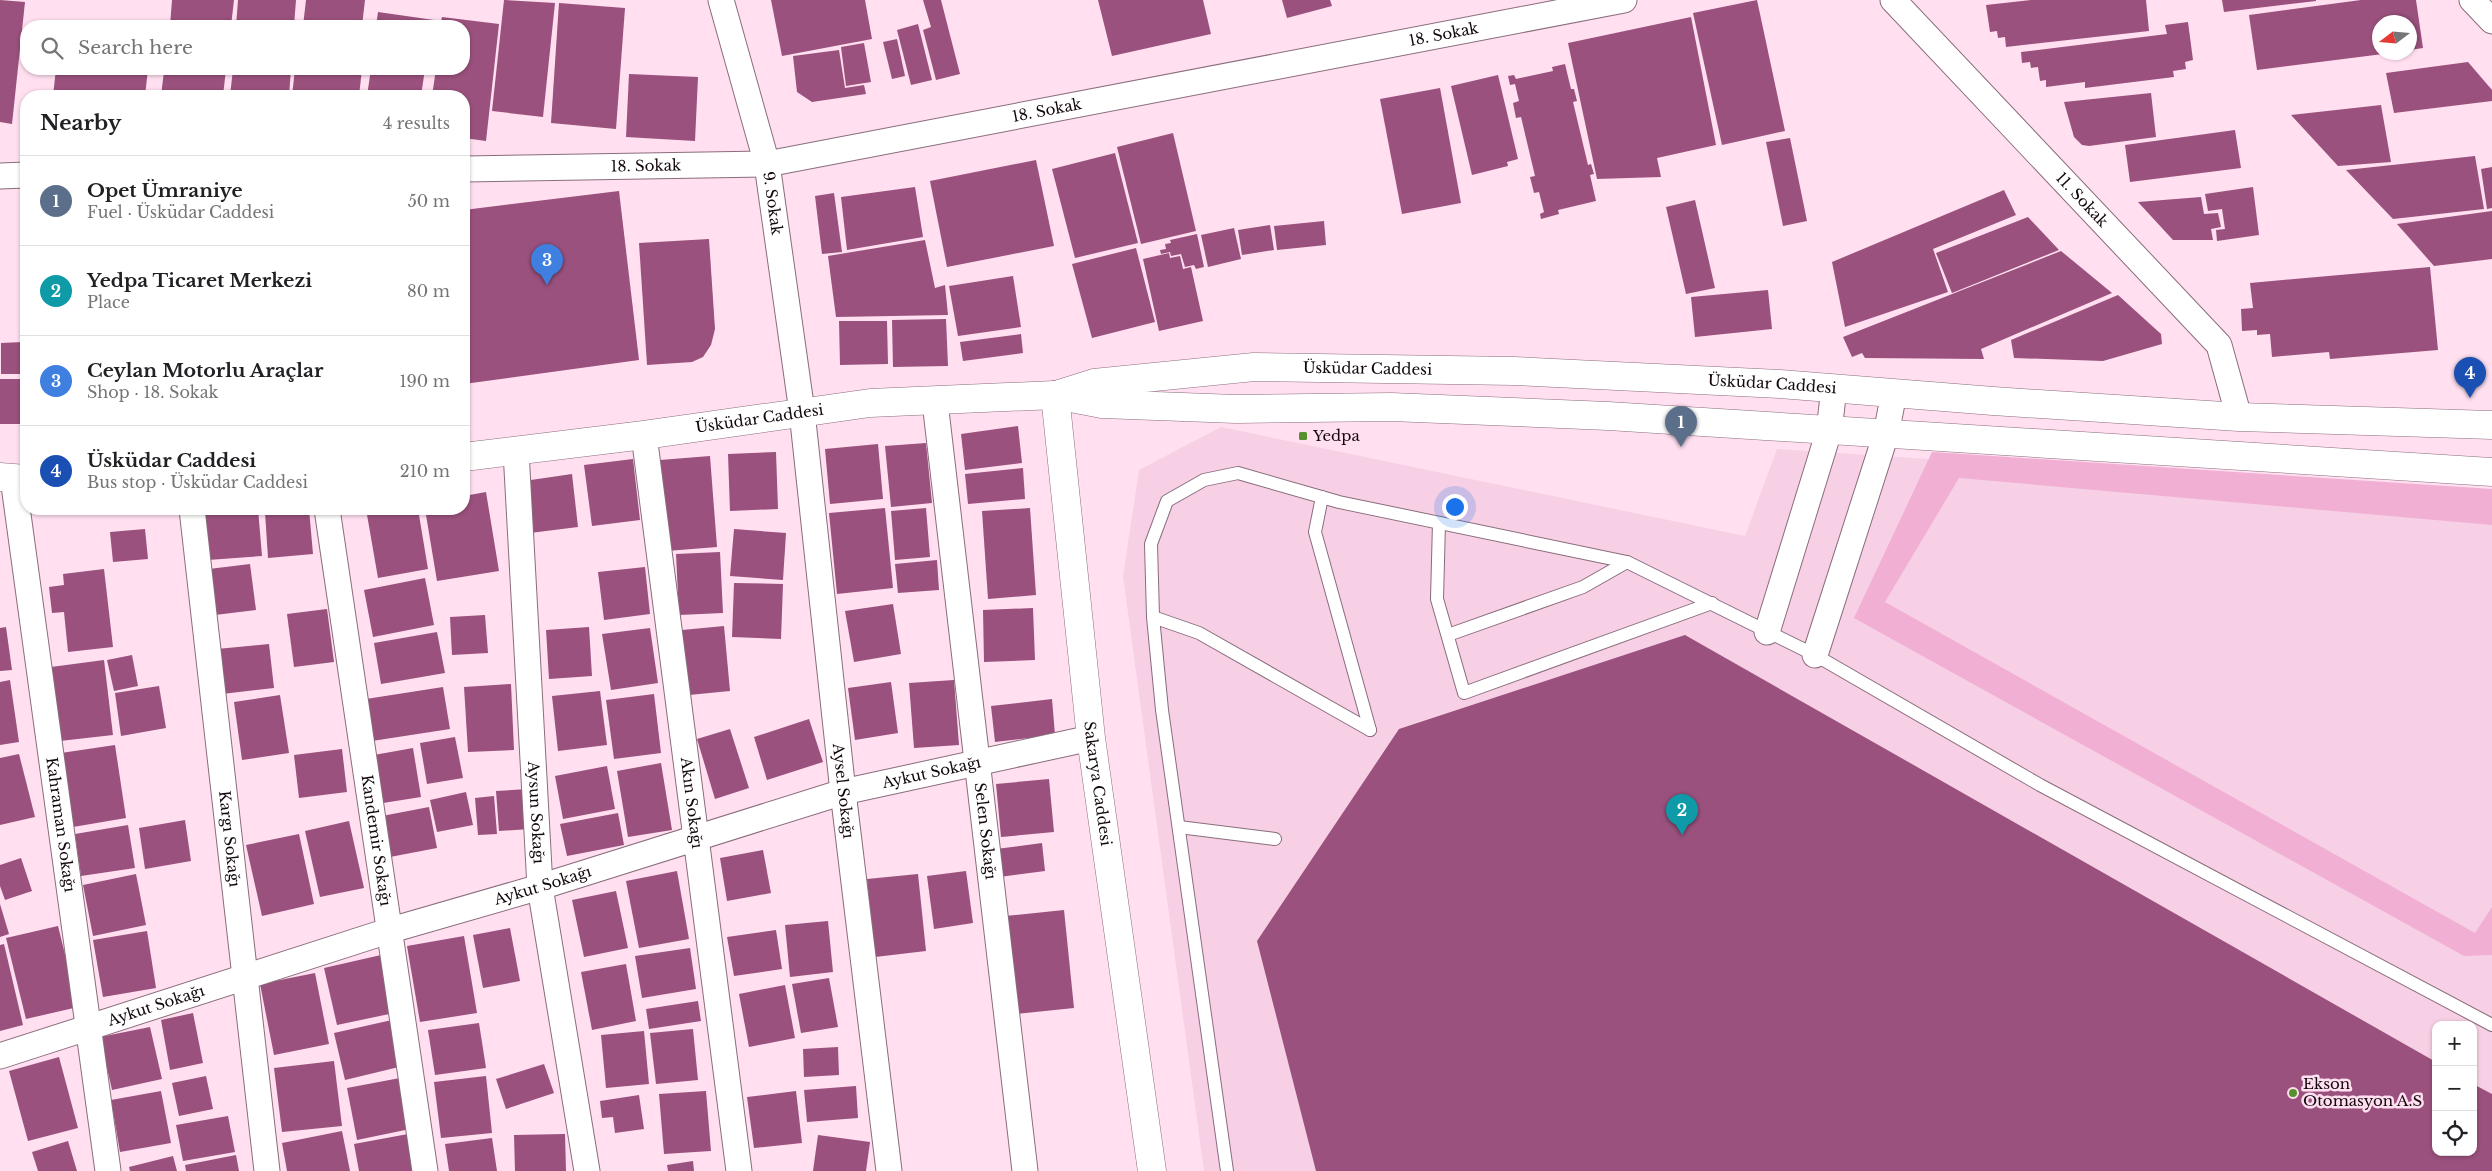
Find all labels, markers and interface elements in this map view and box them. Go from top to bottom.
north arrow [2372,15,2417,60]
street label: 18. Sokak [1407,18,1481,50]
search box [20,20,470,75]
icon: search [38,34,66,62]
text: Search here [78,36,193,59]
street label: 18. Sokak [1010,94,1084,126]
text: Nearby [40,110,121,136]
text: 4 results [383,113,450,133]
street label: 18. Sokak [611,155,682,176]
street label: 11. Sokak [2052,168,2113,231]
street label: 9. Sokak [759,170,787,237]
text: Opet Ümraniye [87,179,243,202]
text: 1 [53,191,59,211]
text: 50 m [408,191,450,211]
text: Fuel · Üsküdar Caddesi [87,202,274,222]
pin: 3 [531,244,563,285]
text: Yedpa Ticaret Merkezi [87,269,312,292]
text: 2 [51,281,61,301]
text: 80 m [407,281,450,301]
text: Place [87,292,130,312]
pin: 4 [2454,357,2486,398]
street label: Üsküdar Caddesi [1303,358,1432,379]
text: Ceylan Motorlu Araçlar [87,359,323,382]
street label: Üsküdar Caddesi [1707,370,1837,397]
text: 3 [51,371,61,391]
text: 190 m [399,371,450,391]
text: Shop · 18. Sokak [87,382,218,402]
street label: Üsküdar Caddesi [694,400,825,437]
pin: 1 [1665,406,1697,447]
place label: Yedpa [1312,426,1360,445]
marker: Yedpa [1297,430,1309,442]
text: Üsküdar Caddesi [87,449,256,472]
text: 4 [51,461,61,481]
text: 210 m [400,461,450,481]
text: Bus stop · Üsküdar Caddesi [87,472,308,492]
your location [1442,494,1468,520]
street label: Sakarya Caddesi [1080,720,1116,847]
street label: Aysel Sokağı [829,741,859,840]
street label: Aykut Sokağı [879,752,983,792]
street label: Akın Sokağı [677,755,707,850]
street label: Kahraman Sokağı [42,756,80,893]
street label: Aysun Sokağı [524,760,549,864]
street label: Kandemir Sokağı [357,773,396,907]
street label: Selen Sokağı [971,781,1001,881]
street label: Kargı Sokağı [215,790,245,888]
pin: 2 [1666,794,1698,835]
street label: Aykut Sokağı [491,861,594,909]
street label: Aykut Sokağı [104,981,207,1030]
map controls [2432,1021,2477,1156]
button: + [2432,1021,2477,1066]
button: − [2432,1066,2477,1111]
place label: Ekson Otomasyon A.S [2303,1074,2422,1110]
marker: Ekson Otomasyon A.S [2287,1087,2299,1099]
button: locate [2432,1111,2477,1156]

